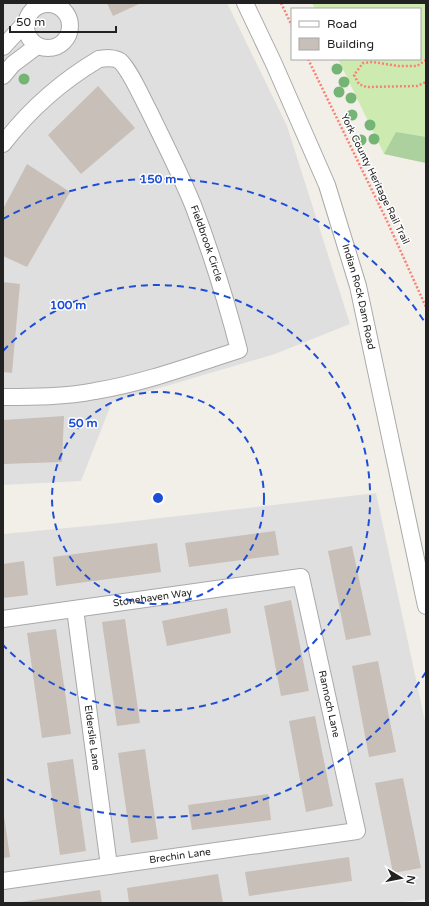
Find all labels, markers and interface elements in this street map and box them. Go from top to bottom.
scale bar [10,8,116,34]
legend [291,8,421,60]
text: 50 m [16,15,45,29]
text: Road [327,17,357,31]
text: Building [327,37,374,51]
street label: York County Heritage Rail Trail [338,112,412,246]
text: 150 m [140,172,176,186]
street label: Fieldbrook Circle [188,204,225,283]
street label: Indian Rock Dam Road [339,243,377,351]
text: 100 m [50,298,86,312]
text: 50 m [68,416,98,430]
centre of rings [151,491,165,505]
street label: Stonehaven Way [112,586,193,609]
street label: Rannoch Lane [316,669,342,739]
street label: Elderslie Lane [82,704,102,772]
street label: Brechin Lane [148,846,212,866]
north arrow [381,858,421,898]
text: N [403,874,418,885]

